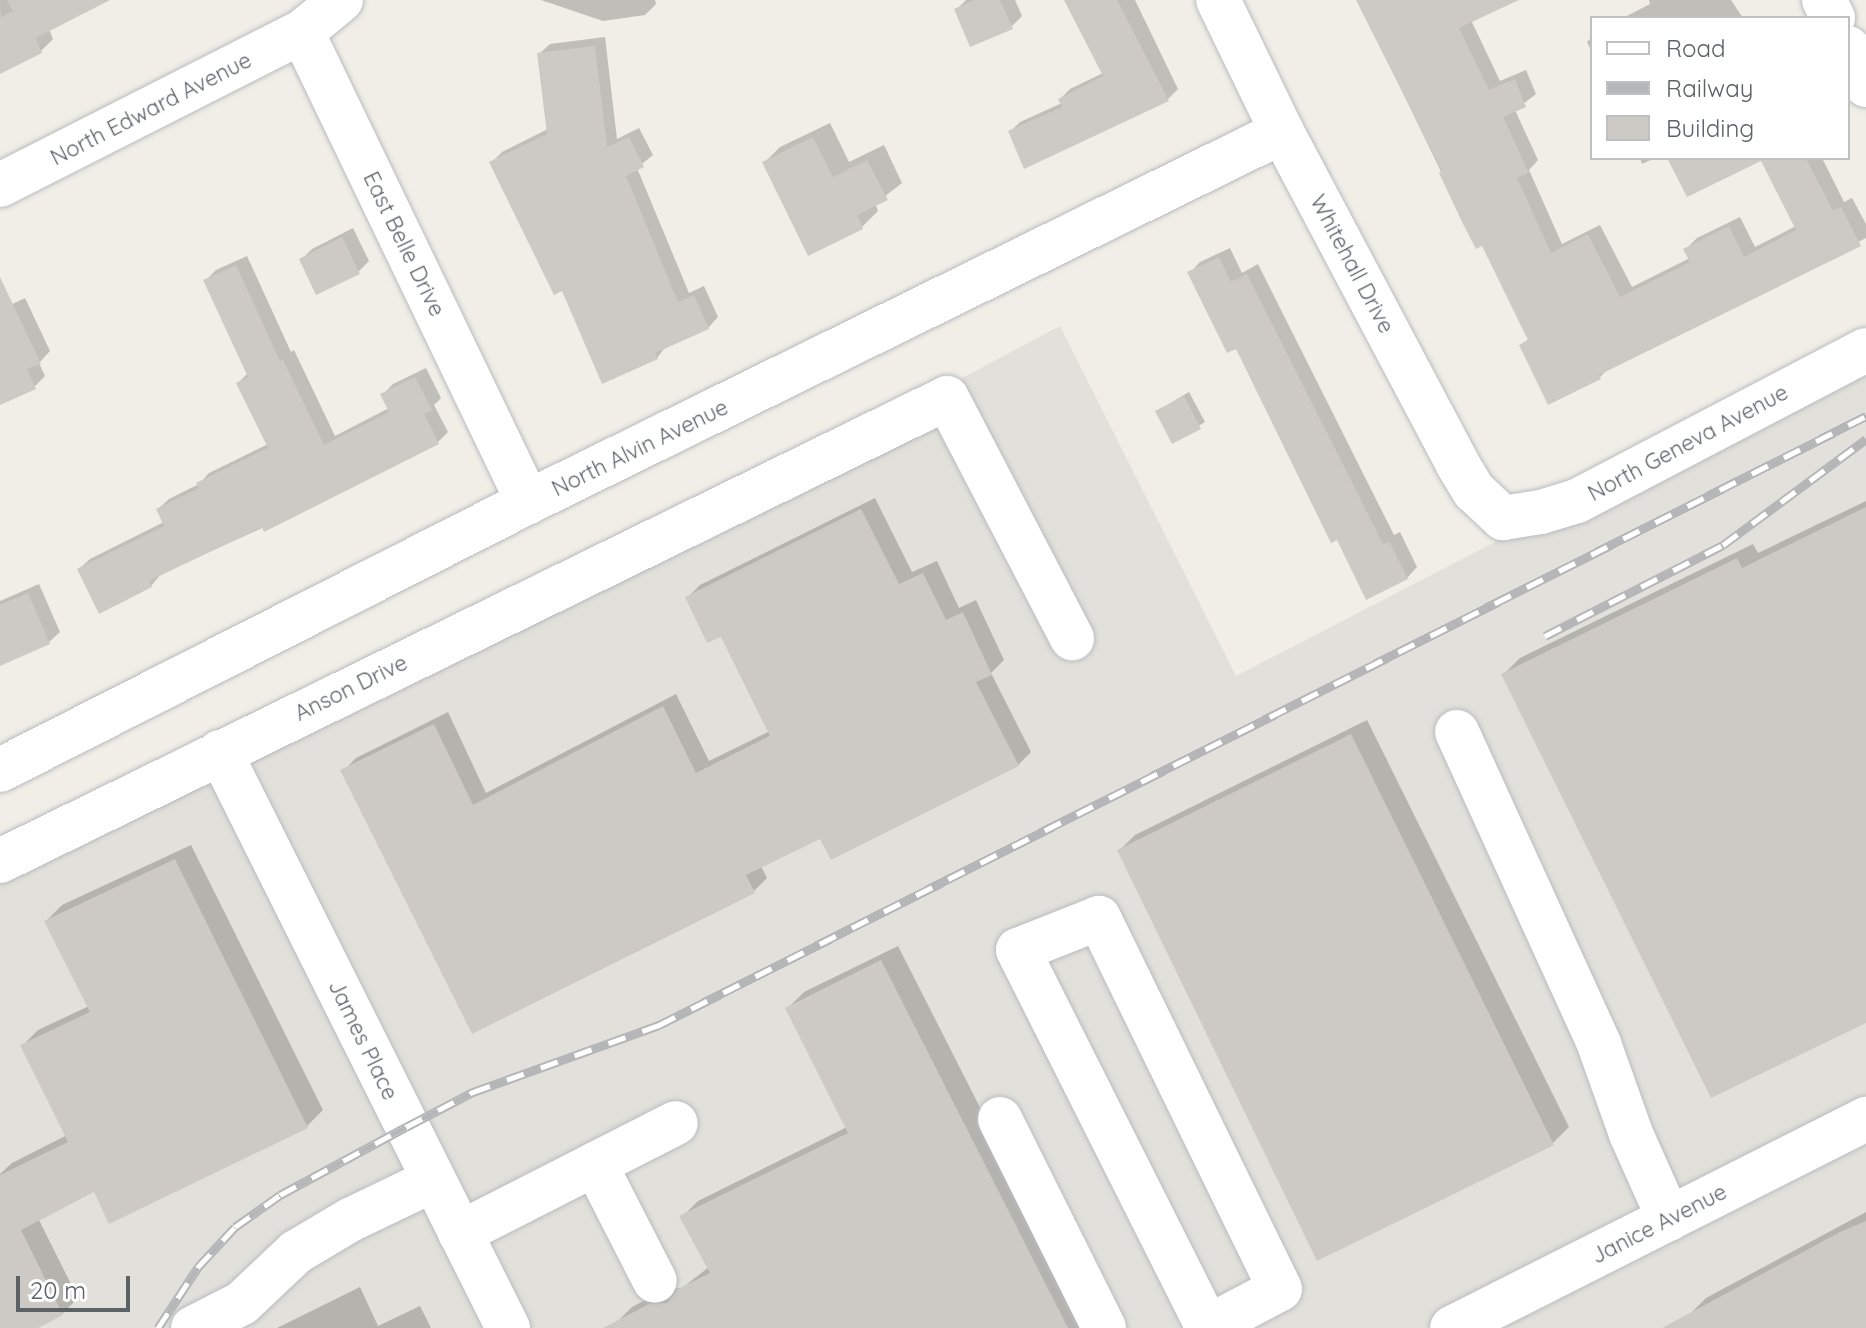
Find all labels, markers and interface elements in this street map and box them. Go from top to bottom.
legend [1590,16,1850,160]
text: Road [1666,33,1726,63]
street label: North Edward Avenue [46,47,256,171]
text: Railway [1666,73,1753,103]
text: Building [1666,113,1754,143]
street label: East Belle Drive [358,167,450,321]
street label: Whitehall Drive [1304,190,1400,338]
street label: North Geneva Avenue [1584,379,1792,507]
street label: North Alvin Avenue [548,394,732,502]
street label: Anson Drive [290,649,412,727]
street label: James Place [323,976,403,1104]
street label: Janice Avenue [1587,1179,1731,1269]
scale bar [20,1260,134,1310]
text: 20 m [30,1275,86,1305]

